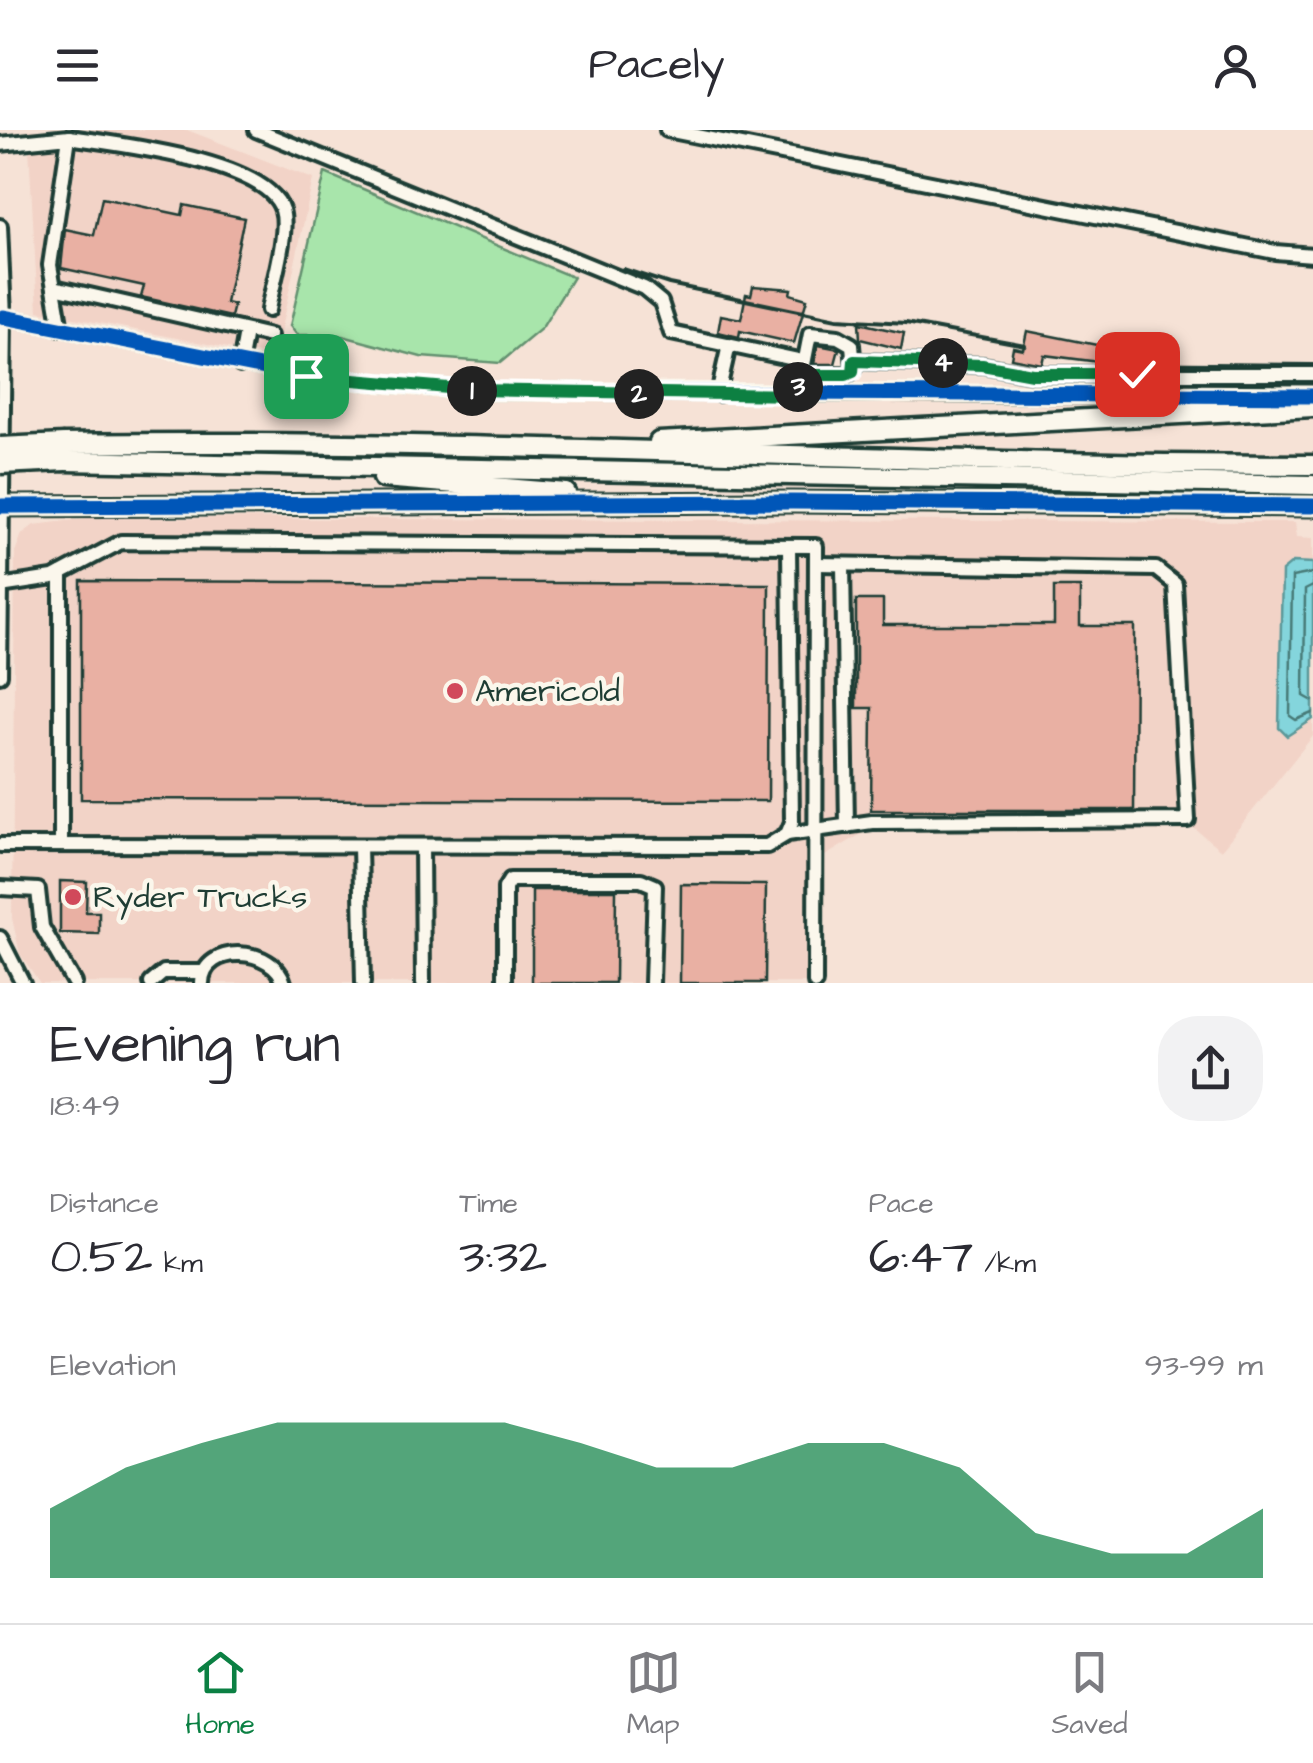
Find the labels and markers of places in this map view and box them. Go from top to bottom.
pin [1095,332,1180,417]
pin [264,334,349,419]
pin: 4 [918,338,968,388]
pin: 3 [773,362,823,412]
pin: 1 [447,366,497,416]
pin: 2 [614,369,664,419]
place label: Americold [475,669,620,714]
marker: Americold [444,680,466,702]
place label: Ryder Trucks [93,875,307,920]
marker: Ryder Trucks [62,886,84,908]

